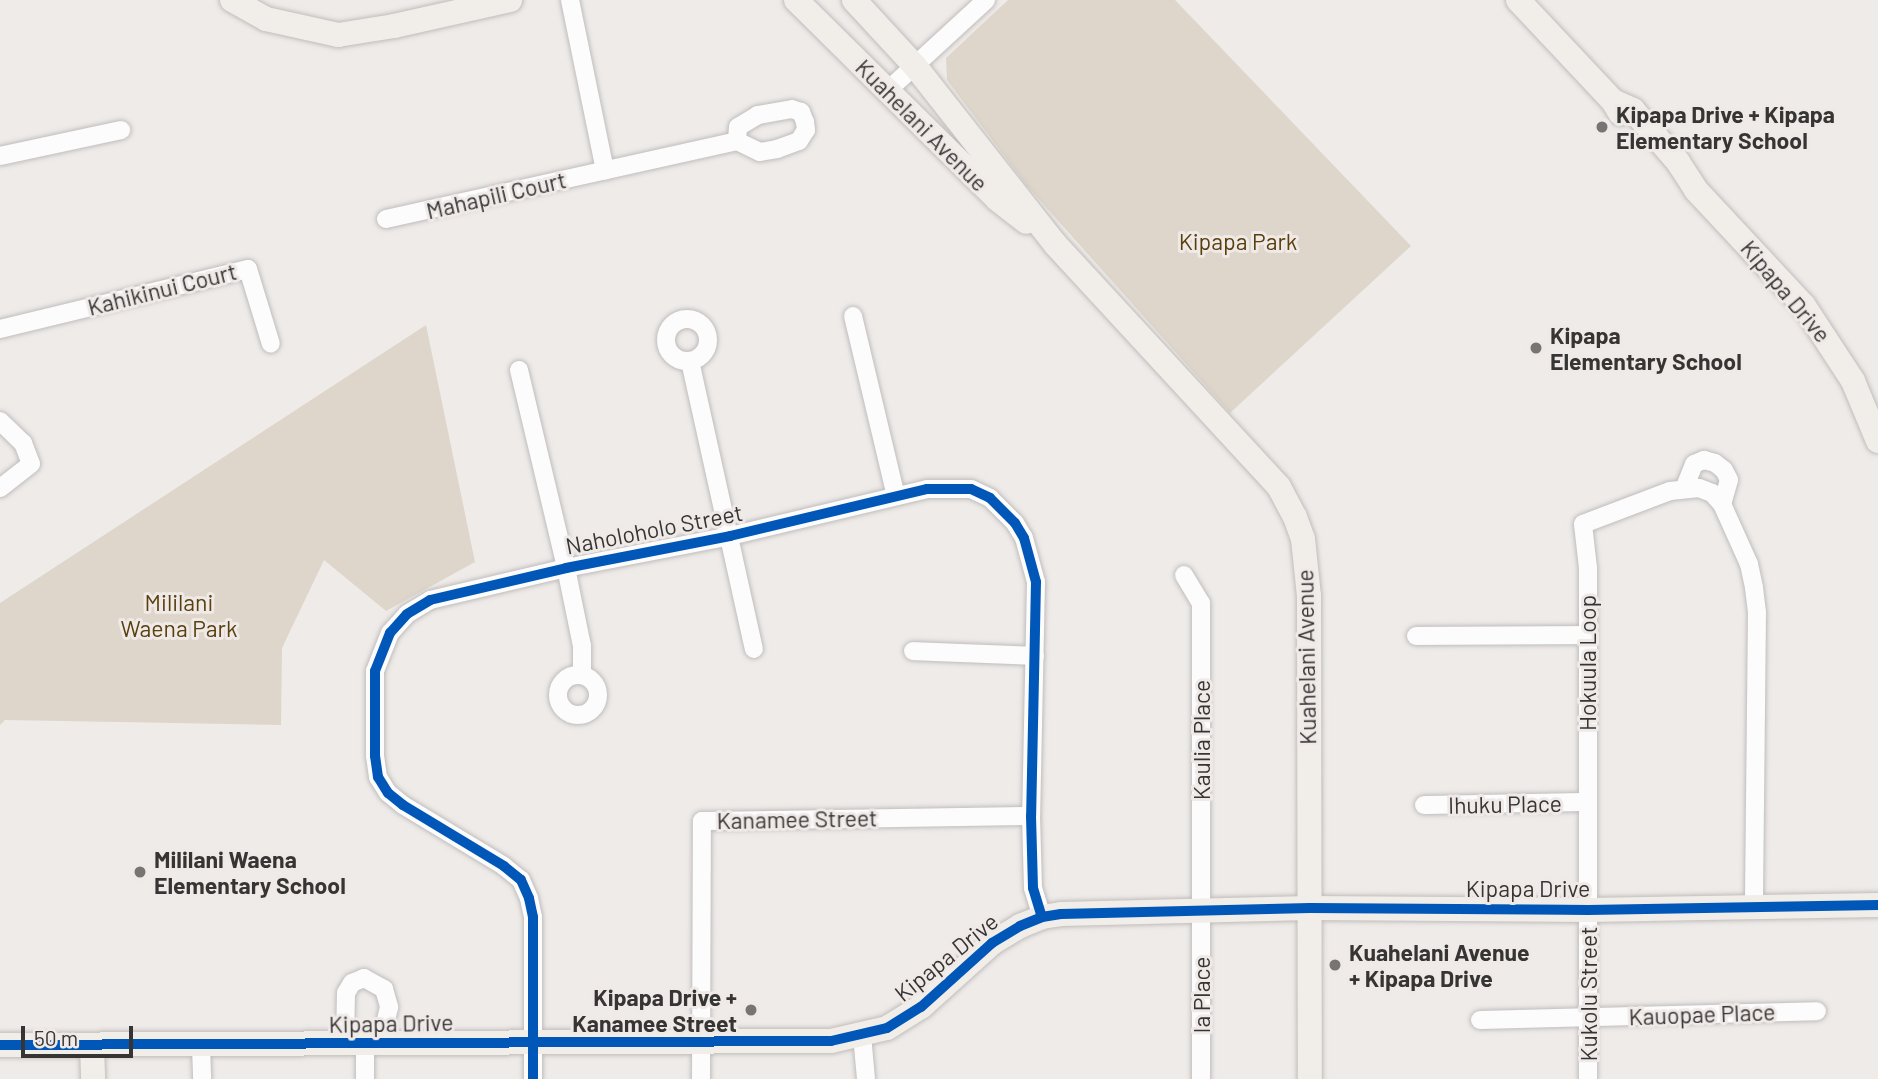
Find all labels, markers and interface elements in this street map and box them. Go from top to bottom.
street label: Kuahelani Avenue [850,53,994,197]
place label: Kipapa Drive + Kipapa Elementary School [1616,100,1835,154]
marker: Kipapa Drive + Kipapa Elementary School [1594,119,1610,135]
street label: Mahapili Court [423,166,569,224]
park label: Kipapa Park [1179,227,1297,255]
street label: Kipapa Drive [1735,234,1837,348]
street label: Kahikinui Court [85,257,239,321]
place label: Kipapa Elementary School [1550,321,1742,375]
marker: Kipapa Elementary School [1528,340,1544,356]
street label: Naholoholo Street [563,498,745,560]
street label: Kuahelani Avenue [1291,569,1321,745]
park label: Mililani Waena Park [120,588,238,642]
street label: Hokuula Loop [1573,595,1601,731]
street label: Kaulia Place [1187,680,1215,800]
street label: Ihuku Place [1448,789,1562,819]
street label: Kanamee Street [716,804,878,834]
place label: Mililani Waena Elementary School [154,845,346,899]
marker: Mililani Waena Elementary School [132,864,148,880]
street label: Kipapa Drive [1466,874,1590,902]
street label: Kipapa Drive [889,907,1003,1007]
street label: Kukolu Street [1574,926,1602,1062]
place label: Kuahelani Avenue + Kipapa Drive [1349,938,1530,992]
street label: Ia Place [1187,956,1215,1034]
marker: Kuahelani Avenue + Kipapa Drive [1327,957,1343,973]
place label: Kipapa Drive + Kanamee Street [572,983,737,1037]
street label: Kauopae Place [1628,998,1776,1030]
marker: Kipapa Drive + Kanamee Street [743,1002,759,1018]
street label: Kipapa Drive [328,1008,454,1038]
scale bar [24,1012,136,1056]
text: 50 m [34,1025,78,1050]

